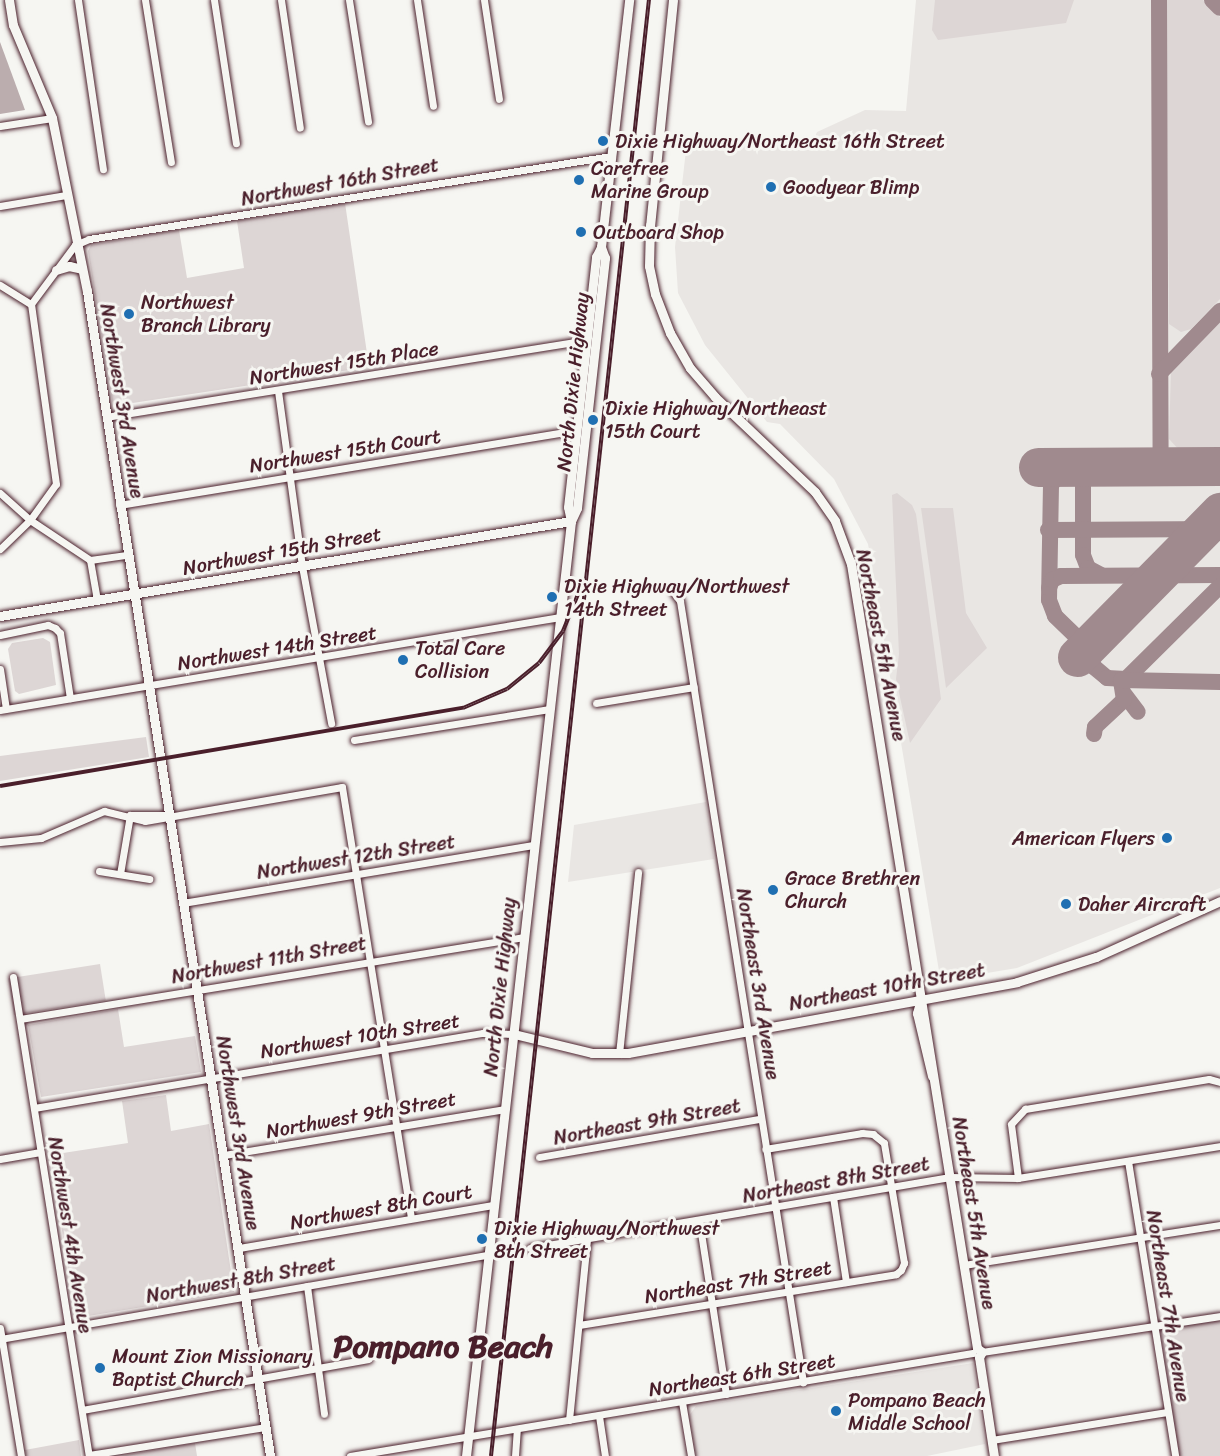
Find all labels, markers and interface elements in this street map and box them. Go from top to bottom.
place label: Dixie Highway/Northeast 16th Street [615,129,945,153]
marker: Dixie Highway/Northeast 16th Street [596,134,610,148]
street label: Northwest 16th Street [239,153,441,211]
place label: Carefree Marine Group [591,156,709,203]
marker: Carefree Marine Group [572,173,586,187]
place label: Goodyear Blimp [783,175,920,199]
marker: Goodyear Blimp [764,180,778,194]
place label: Outboard Shop [593,220,724,244]
marker: Outboard Shop [574,225,588,239]
place label: Northwest Branch Library [141,290,271,337]
street label: North Dixie Highway [552,292,594,472]
street label: Northwest 3rd Avenue [95,302,149,500]
marker: Northwest Branch Library [122,307,136,321]
street label: Northwest 15th Place [248,336,440,390]
place label: Dixie Highway/Northeast 15th Court [605,396,827,443]
marker: Dixie Highway/Northeast 15th Court [586,413,600,427]
street label: Northwest 15th Court [248,424,442,478]
street label: Northwest 15th Street [181,522,383,580]
street label: Northeast 5th Avenue [851,547,911,743]
place label: Dixie Highway/Northwest 14th Street [564,574,789,621]
marker: Dixie Highway/Northwest 14th Street [545,590,559,604]
street label: Northwest 14th Street [176,620,378,676]
place label: Total Care Collision [415,636,505,683]
marker: Total Care Collision [396,653,410,667]
place label: American Flyers [1012,826,1155,850]
street label: Northwest 12th Street [255,829,457,885]
marker: American Flyers [1160,831,1174,845]
place label: Grace Brethren Church [785,867,921,914]
marker: Grace Brethren Church [766,883,780,897]
street label: Northeast 3rd Avenue [731,886,785,1082]
place label: Daher Aircraft [1078,892,1206,916]
street label: North Dixie Highway [479,897,521,1077]
marker: Daher Aircraft [1059,897,1073,911]
street label: Northwest 11th Street [170,931,368,989]
street label: Northeast 10th Street [787,958,987,1016]
street label: Northwest 10th Street [258,1008,462,1064]
street label: Northwest 3rd Avenue [211,1034,265,1232]
street label: Northwest 9th Street [264,1086,458,1144]
street label: Northeast 9th Street [551,1094,743,1150]
street label: Northeast 5th Avenue [947,1115,1001,1311]
street label: Northwest 4th Avenue [43,1135,97,1335]
street label: Northeast 8th Street [741,1152,931,1208]
street label: Northwest 8th Court [288,1179,474,1235]
street label: Northeast 7th Avenue [1141,1208,1195,1404]
place label: Dixie Highway/Northwest 8th Street [494,1216,719,1263]
marker: Dixie Highway/Northwest 8th Street [475,1232,489,1246]
street label: Northwest 8th Street [144,1251,338,1309]
street label: Northeast 7th Street [643,1255,833,1309]
district label: Pompano Beach [333,1328,553,1366]
place label: Mount Zion Missionary Baptist Church [112,1344,312,1391]
street label: Northeast 6th Street [647,1348,837,1402]
marker: Mount Zion Missionary Baptist Church [93,1361,107,1375]
place label: Pompano Beach Middle School [848,1388,986,1435]
marker: Pompano Beach Middle School [829,1404,843,1418]

